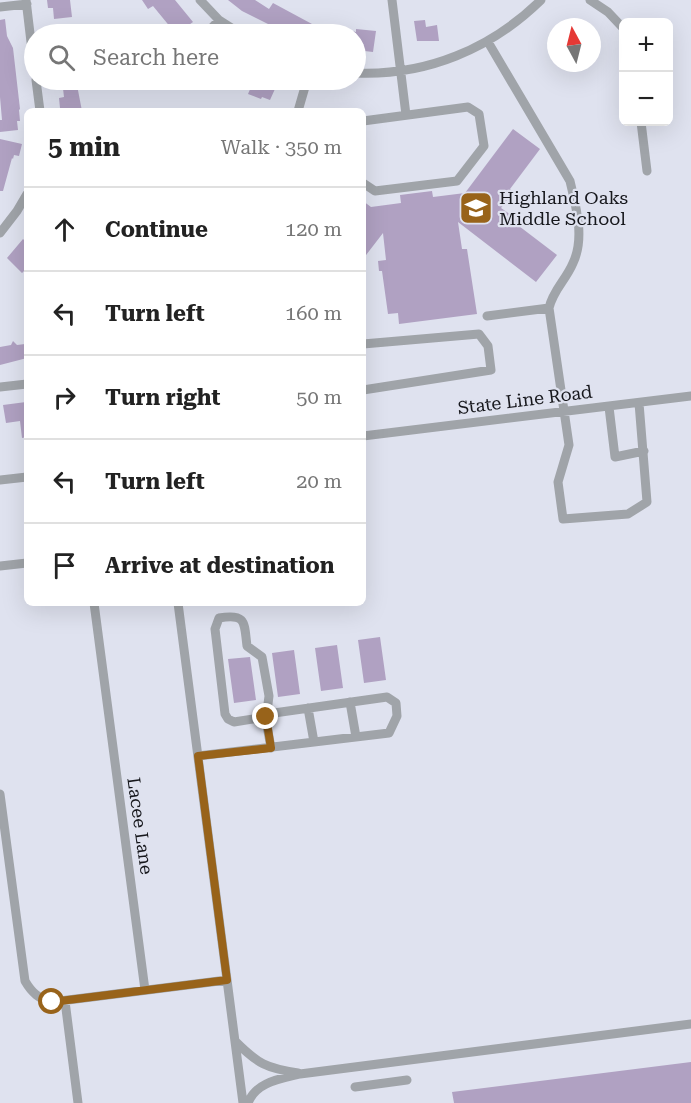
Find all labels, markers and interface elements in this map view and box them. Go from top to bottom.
north arrow [547,18,601,72]
map controls [619,18,673,126]
button: + [619,18,673,72]
search box [24,24,366,90]
icon: search [45,41,78,74]
text: Search here [93,45,219,70]
button: − [619,72,673,126]
text: 5 min [48,132,120,162]
text: Walk · 350 m [221,135,342,159]
place label: Highland Oaks Middle School [499,187,628,229]
school or university icon: Highland Oaks Middle School [458,190,494,226]
icon: ahead [48,213,81,246]
text: Continue [105,217,208,242]
text: 120 m [285,217,342,241]
icon: left [48,297,81,330]
text: Turn left [105,301,205,326]
text: 160 m [285,301,342,325]
icon: right [48,381,81,414]
street label: State Line Road [456,381,594,418]
text: Turn right [105,385,220,410]
text: 50 m [296,385,342,409]
icon: left [48,465,81,498]
text: Turn left [105,469,205,494]
text: 20 m [296,469,342,493]
icon: arrive [48,549,81,582]
text: Arrive at destination [105,553,334,578]
route end [252,703,278,729]
street label: Lacee Lane [123,776,158,876]
route start [38,988,64,1014]

